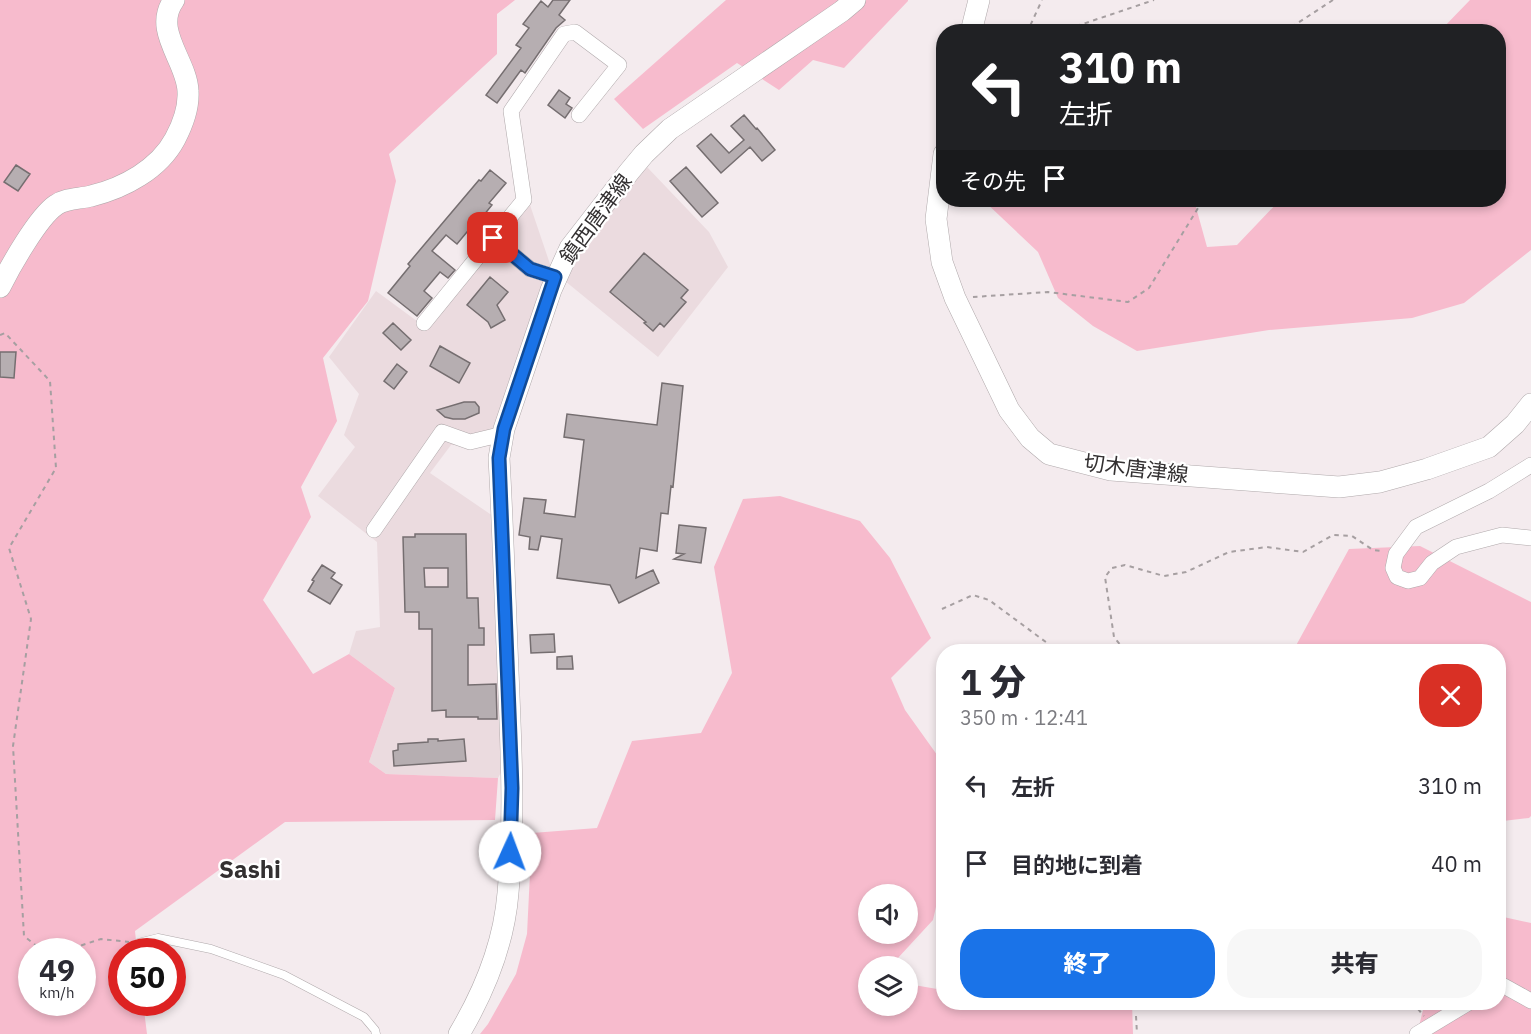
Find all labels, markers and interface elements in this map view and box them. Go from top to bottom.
text: 310 m [1059,40,1182,95]
icon: left [960,48,1038,126]
text: 左折 [1059,96,1113,131]
icon: arrive [1038,162,1071,195]
text: その先 [960,166,1026,195]
street label: 鎮西唐津線 [553,168,637,269]
pin [467,212,518,263]
icon: arrive [476,221,509,254]
street label: 切木唐津線 [1082,448,1190,488]
text: 1 分 [960,658,1026,705]
button: close [1419,664,1482,727]
text: 350 m · 12:41 [960,704,1088,731]
icon: left [960,769,993,802]
text: 310 m [1418,771,1482,800]
text: 左折 [1011,772,1055,801]
position arrow [478,820,542,884]
icon: arrive [960,847,993,880]
text: 40 m [1431,849,1482,878]
text: 目的地に到着 [1011,850,1143,879]
district label: Sashi [219,853,281,885]
map controls [858,884,918,1016]
button: sound [858,884,918,944]
button: 終了 [960,929,1215,998]
button: 共有 [1227,929,1482,998]
speed limit sign: 50 [108,938,186,1016]
text: 49 [39,950,75,989]
button: layers [858,956,918,1016]
text: km/h [39,983,75,1002]

